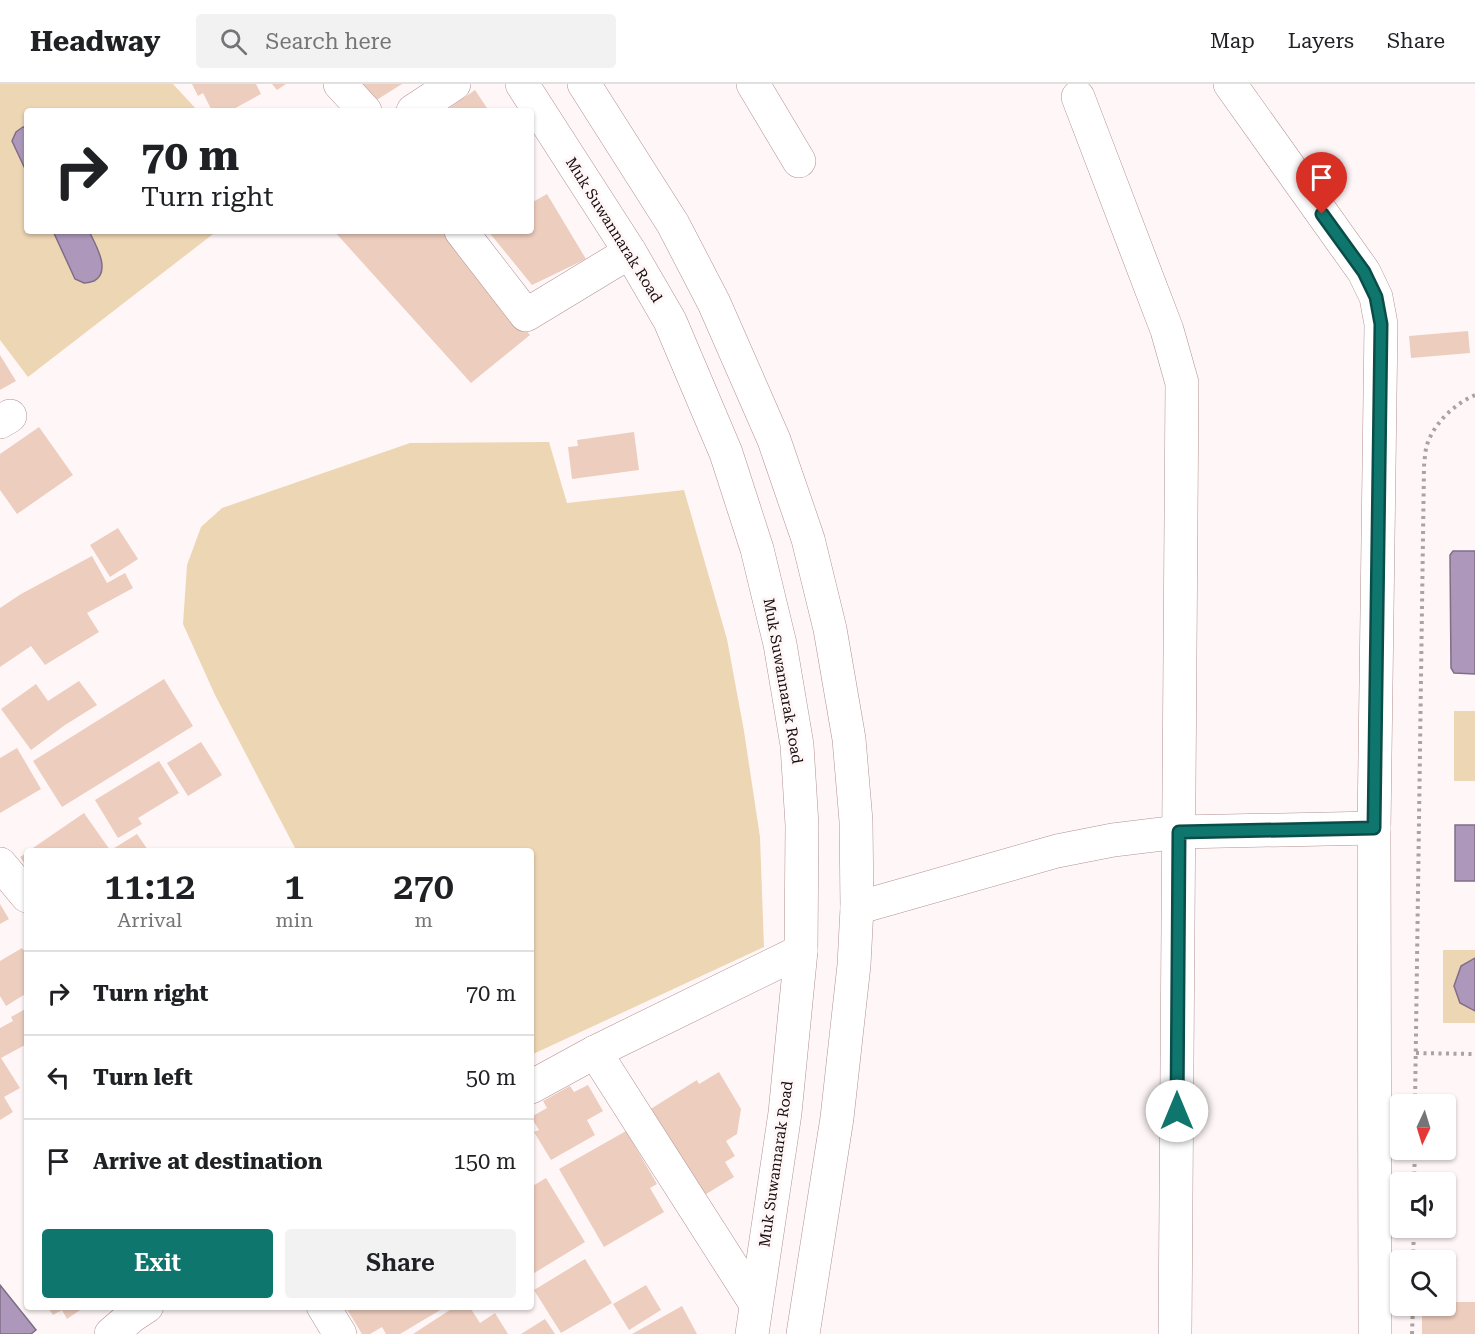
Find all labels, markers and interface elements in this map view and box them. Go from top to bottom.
search box [196,14,616,68]
text: Headway [30,25,160,58]
icon: search [217,25,250,58]
text: Search here [265,29,391,54]
text: Map [1210,29,1255,53]
text: Layers [1288,29,1354,53]
text: Share [1387,29,1445,53]
text: 70 m [141,131,239,180]
icon: right [42,132,120,210]
pin [1296,152,1347,214]
street label: Muk Suwannarak Road [562,154,666,306]
icon: arrive [1305,161,1338,194]
text: Turn right [141,181,274,213]
street label: Muk Suwannarak Road [760,597,806,766]
text: 11:12 [104,866,195,908]
text: 1 [284,866,304,908]
text: 270 [393,866,454,908]
text: Arrival [117,908,182,932]
text: min [276,908,313,932]
text: m [414,908,433,932]
icon: right [42,977,75,1010]
text: Turn right [93,981,208,1006]
text: 70 m [466,981,516,1006]
icon: left [42,1061,75,1094]
text: Turn left [93,1065,193,1090]
text: 50 m [466,1065,516,1090]
street label: Muk Suwannarak Road [755,1079,797,1248]
position arrow [1145,1079,1209,1143]
north arrow [1390,1094,1456,1160]
map controls [1390,1094,1456,1316]
icon: arrive [42,1145,75,1178]
text: Arrive at destination [93,1149,322,1174]
text: 150 m [453,1149,516,1174]
button: sound [1390,1172,1456,1238]
button: Exit [42,1229,273,1298]
button: Share [285,1229,516,1298]
button: search [1390,1250,1456,1316]

